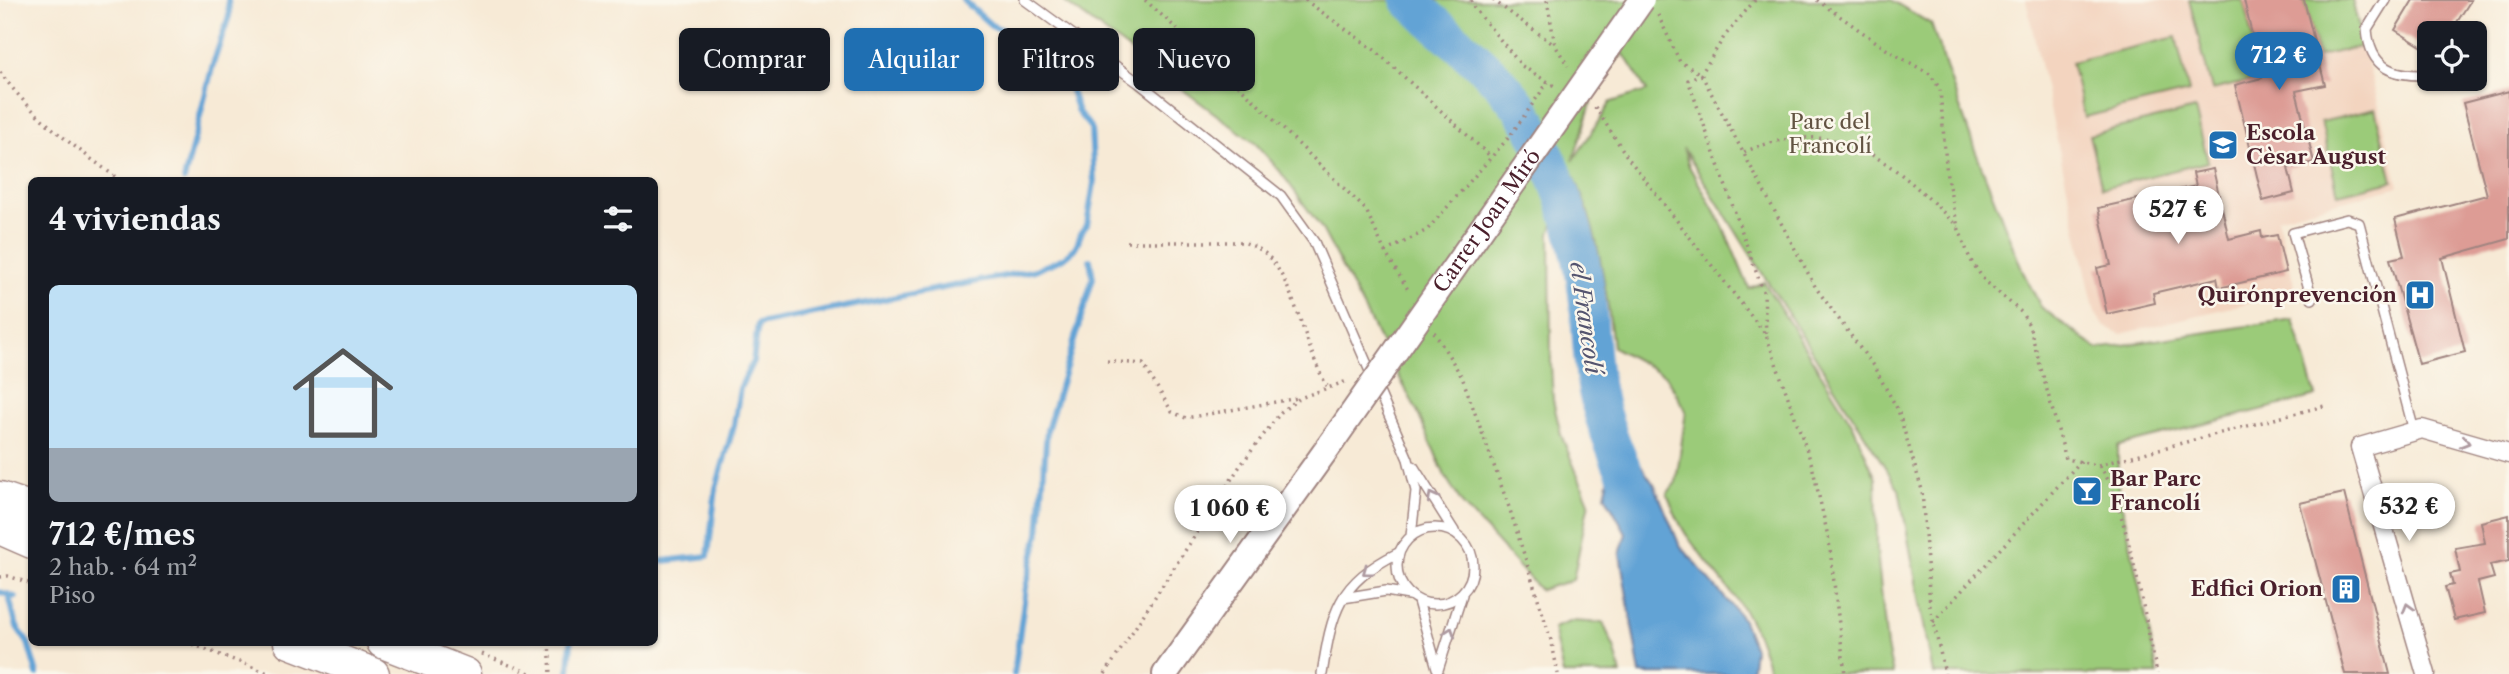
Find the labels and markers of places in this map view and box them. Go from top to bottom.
pin: 712 € [2230,32,2328,92]
place label: Escola Cèsar August [2246,120,2386,169]
school or university icon: Escola Cèsar August [2206,128,2240,162]
pin: 527 € [2129,187,2227,246]
hospital icon: Quirónprevención [2403,278,2437,312]
place label: Quirónprevención [2197,282,2398,307]
place label: Bar Parc Francolí [2110,466,2201,515]
bar icon: Bar Parc Francolí [2070,474,2104,508]
pin: 532 € [2360,484,2458,543]
pin: 1 060 € [1165,486,1295,545]
building icon: Edfici Orion [2329,572,2363,606]
place label: Edfici Orion [2190,576,2324,601]

